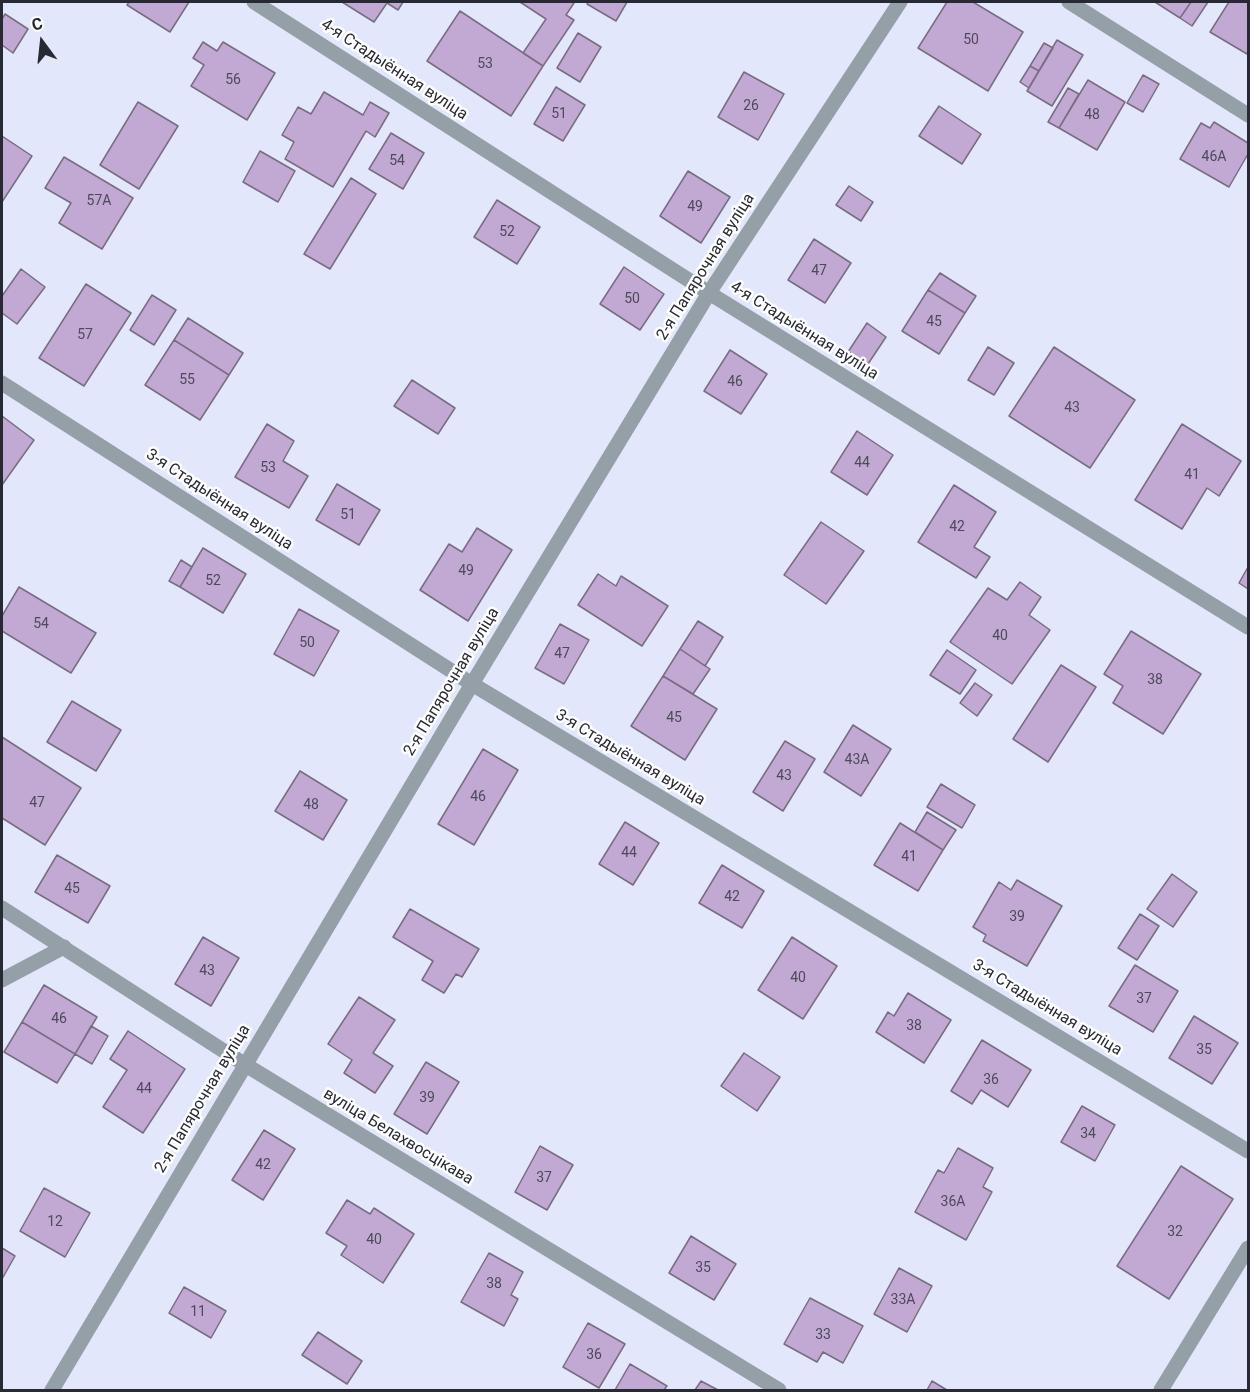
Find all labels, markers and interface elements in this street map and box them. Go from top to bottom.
north arrow [12,12,72,72]
text: С [30,14,45,35]
street label: 4-я Стадыённая вуліца [317,15,471,125]
house number: 50 [963,32,979,48]
house number: 53 [477,56,493,72]
house number: 56 [225,72,241,88]
house number: 26 [743,98,759,114]
house number: 51 [551,106,567,122]
house number: 48 [1084,107,1100,123]
house number: 46А [1202,149,1226,165]
house number: 54 [389,153,405,169]
street label: 2-я Папярочная вуліца [653,190,759,344]
house number: 57А [87,193,111,209]
house number: 49 [687,199,703,215]
house number: 52 [499,224,515,240]
house number: 47 [811,263,827,279]
street label: 4-я Стадыённая вуліца [726,278,882,384]
house number: 50 [624,291,640,307]
house number: 45 [926,314,942,330]
house number: 57 [77,327,93,343]
house number: 55 [179,372,195,388]
house number: 46 [727,374,743,390]
house number: 43 [1064,400,1080,416]
street label: 3-я Стадыённая вуліца [142,445,296,555]
house number: 44 [854,455,870,471]
house number: 53 [260,460,276,476]
house number: 41 [1184,467,1200,483]
house number: 51 [340,507,356,523]
house number: 42 [949,519,965,535]
house number: 49 [458,563,474,579]
house number: 52 [205,573,221,589]
street label: 2-я Папярочная вуліца [400,604,504,760]
house number: 54 [33,616,49,632]
house number: 40 [992,628,1008,644]
house number: 50 [299,635,315,651]
house number: 47 [554,646,570,662]
house number: 38 [1147,672,1163,688]
street label: 3-я Стадыённая вуліца [552,706,708,810]
house number: 45 [666,710,682,726]
house number: 43А [845,752,869,768]
house number: 43 [776,768,792,784]
house number: 46 [470,789,486,805]
house number: 47 [29,795,45,811]
house number: 48 [303,797,319,813]
house number: 44 [621,845,637,861]
house number: 41 [901,849,917,865]
house number: 45 [64,881,80,897]
house number: 42 [724,889,740,905]
house number: 39 [1009,909,1025,925]
street label: 3-я Стадыённая вуліца [969,956,1125,1060]
house number: 43 [199,963,215,979]
house number: 40 [790,970,806,986]
house number: 37 [1136,991,1152,1007]
house number: 46 [51,1011,67,1027]
house number: 38 [906,1018,922,1034]
street label: 2-я Папярочная вуліца [151,1021,255,1177]
house number: 35 [1196,1042,1212,1058]
house number: 36 [983,1072,999,1088]
house number: 44 [136,1081,152,1097]
street label: вуліца Белахвосцікава [320,1085,476,1189]
house number: 39 [419,1090,435,1106]
house number: 34 [1080,1126,1096,1142]
house number: 42 [255,1157,271,1173]
house number: 37 [536,1170,552,1186]
house number: 36А [941,1194,965,1210]
house number: 12 [47,1214,63,1230]
house number: 32 [1167,1224,1183,1240]
house number: 40 [366,1232,382,1248]
house number: 35 [695,1260,711,1276]
house number: 38 [486,1276,502,1292]
house number: 33А [891,1292,915,1308]
house number: 11 [190,1304,206,1320]
house number: 33 [815,1327,831,1343]
house number: 36 [586,1347,602,1363]

